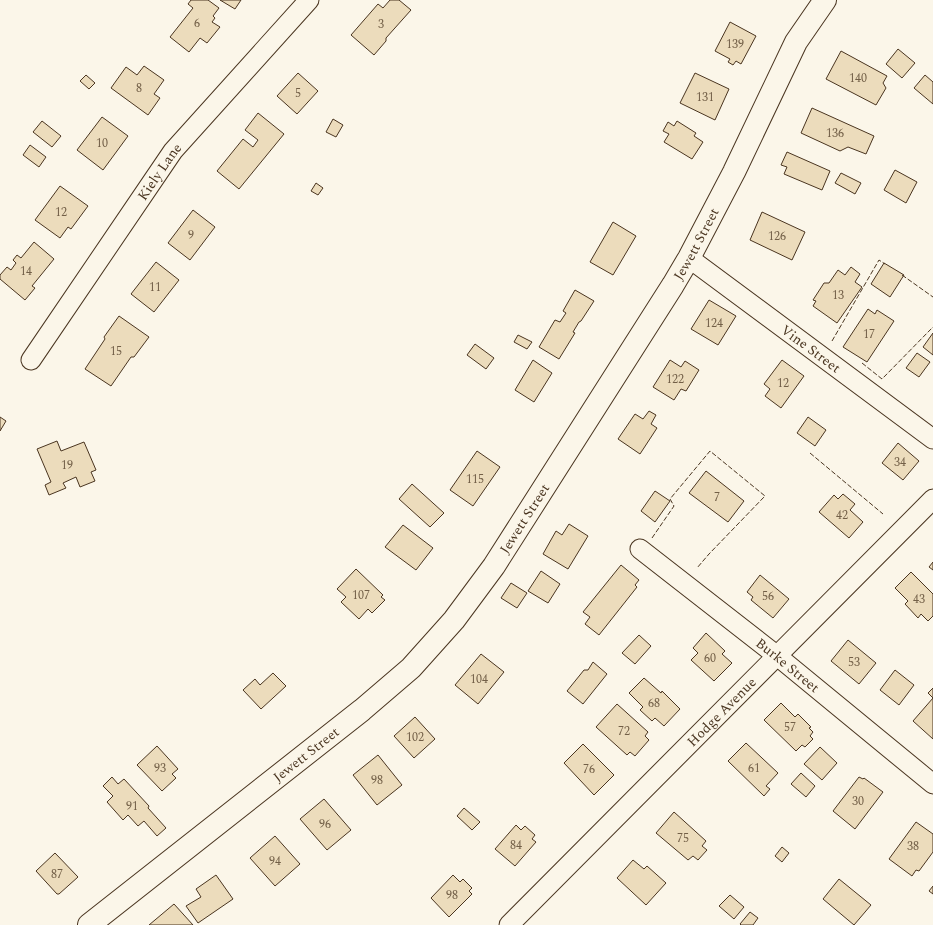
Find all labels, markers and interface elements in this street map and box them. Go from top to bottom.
house number: 6 [194,14,200,33]
house number: 3 [378,15,384,34]
house number: 139 [726,35,744,54]
house number: 140 [849,69,867,88]
house number: 8 [136,79,142,98]
house number: 5 [295,84,301,103]
house number: 131 [696,88,714,107]
house number: 136 [826,124,844,143]
house number: 10 [96,134,108,153]
street label: Kiely Lane [132,138,187,205]
house number: 12 [55,203,67,222]
street label: Jewett Street [668,204,725,284]
house number: 9 [188,226,194,245]
house number: 126 [768,227,786,246]
house number: 14 [20,262,32,281]
house number: 11 [149,278,161,297]
house number: 13 [832,286,844,305]
house number: 124 [705,314,723,333]
street label: Vine Street [776,320,845,378]
house number: 17 [863,325,875,344]
house number: 15 [110,342,122,361]
house number: 122 [666,370,684,389]
house number: 12 [777,374,789,393]
house number: 34 [894,453,906,472]
house number: 19 [61,456,73,475]
house number: 115 [466,470,484,489]
street label: Jewett Street [494,480,555,558]
house number: 7 [714,488,720,507]
house number: 42 [836,506,848,525]
house number: 107 [352,586,370,605]
house number: 56 [762,587,774,606]
house number: 43 [913,590,925,609]
street label: Burke Street [751,633,824,698]
house number: 60 [704,649,716,668]
house number: 53 [848,653,860,672]
house number: 104 [470,670,488,689]
street label: Hodge Avenue [682,672,761,752]
house number: 68 [648,694,660,713]
house number: 57 [784,718,796,737]
street label: Jewett Street [268,722,344,787]
house number: 72 [618,722,630,741]
house number: 102 [406,728,424,747]
house number: 93 [154,759,166,778]
house number: 61 [748,759,760,778]
house number: 76 [583,760,595,779]
house number: 98 [371,771,383,790]
house number: 30 [852,792,864,811]
house number: 91 [126,797,138,816]
house number: 96 [319,815,331,834]
house number: 75 [677,829,689,848]
house number: 84 [510,836,522,855]
house number: 38 [907,837,919,856]
house number: 94 [269,852,281,871]
house number: 87 [51,865,63,884]
house number: 98 [446,886,458,905]

